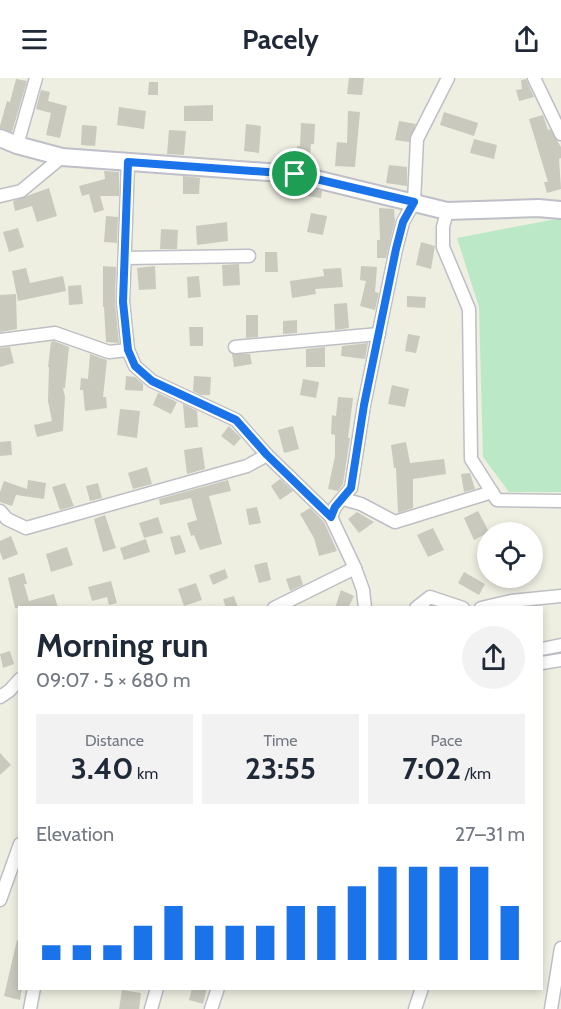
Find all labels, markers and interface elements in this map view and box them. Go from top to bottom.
icon: menu [18,23,51,56]
text: Pacely [242,23,319,56]
icon: share [510,23,543,56]
pin [269,148,320,199]
icon: arrive [278,157,311,190]
map controls [477,522,543,588]
button: locate [477,522,543,588]
text: Morning run [36,625,208,665]
button: share [462,626,525,689]
text: 09:07 · 5 × 680 m [36,668,190,692]
text: Distance [85,731,144,750]
text: Time [264,731,298,750]
text: Pace [431,731,462,750]
text: 3.40 [71,750,133,787]
text: 23:55 [245,750,316,787]
text: 7:02 [402,750,461,787]
text: km [133,764,158,783]
text: /km [461,764,491,783]
text: Elevation [36,822,114,846]
text: 27–31 m [455,822,525,846]

